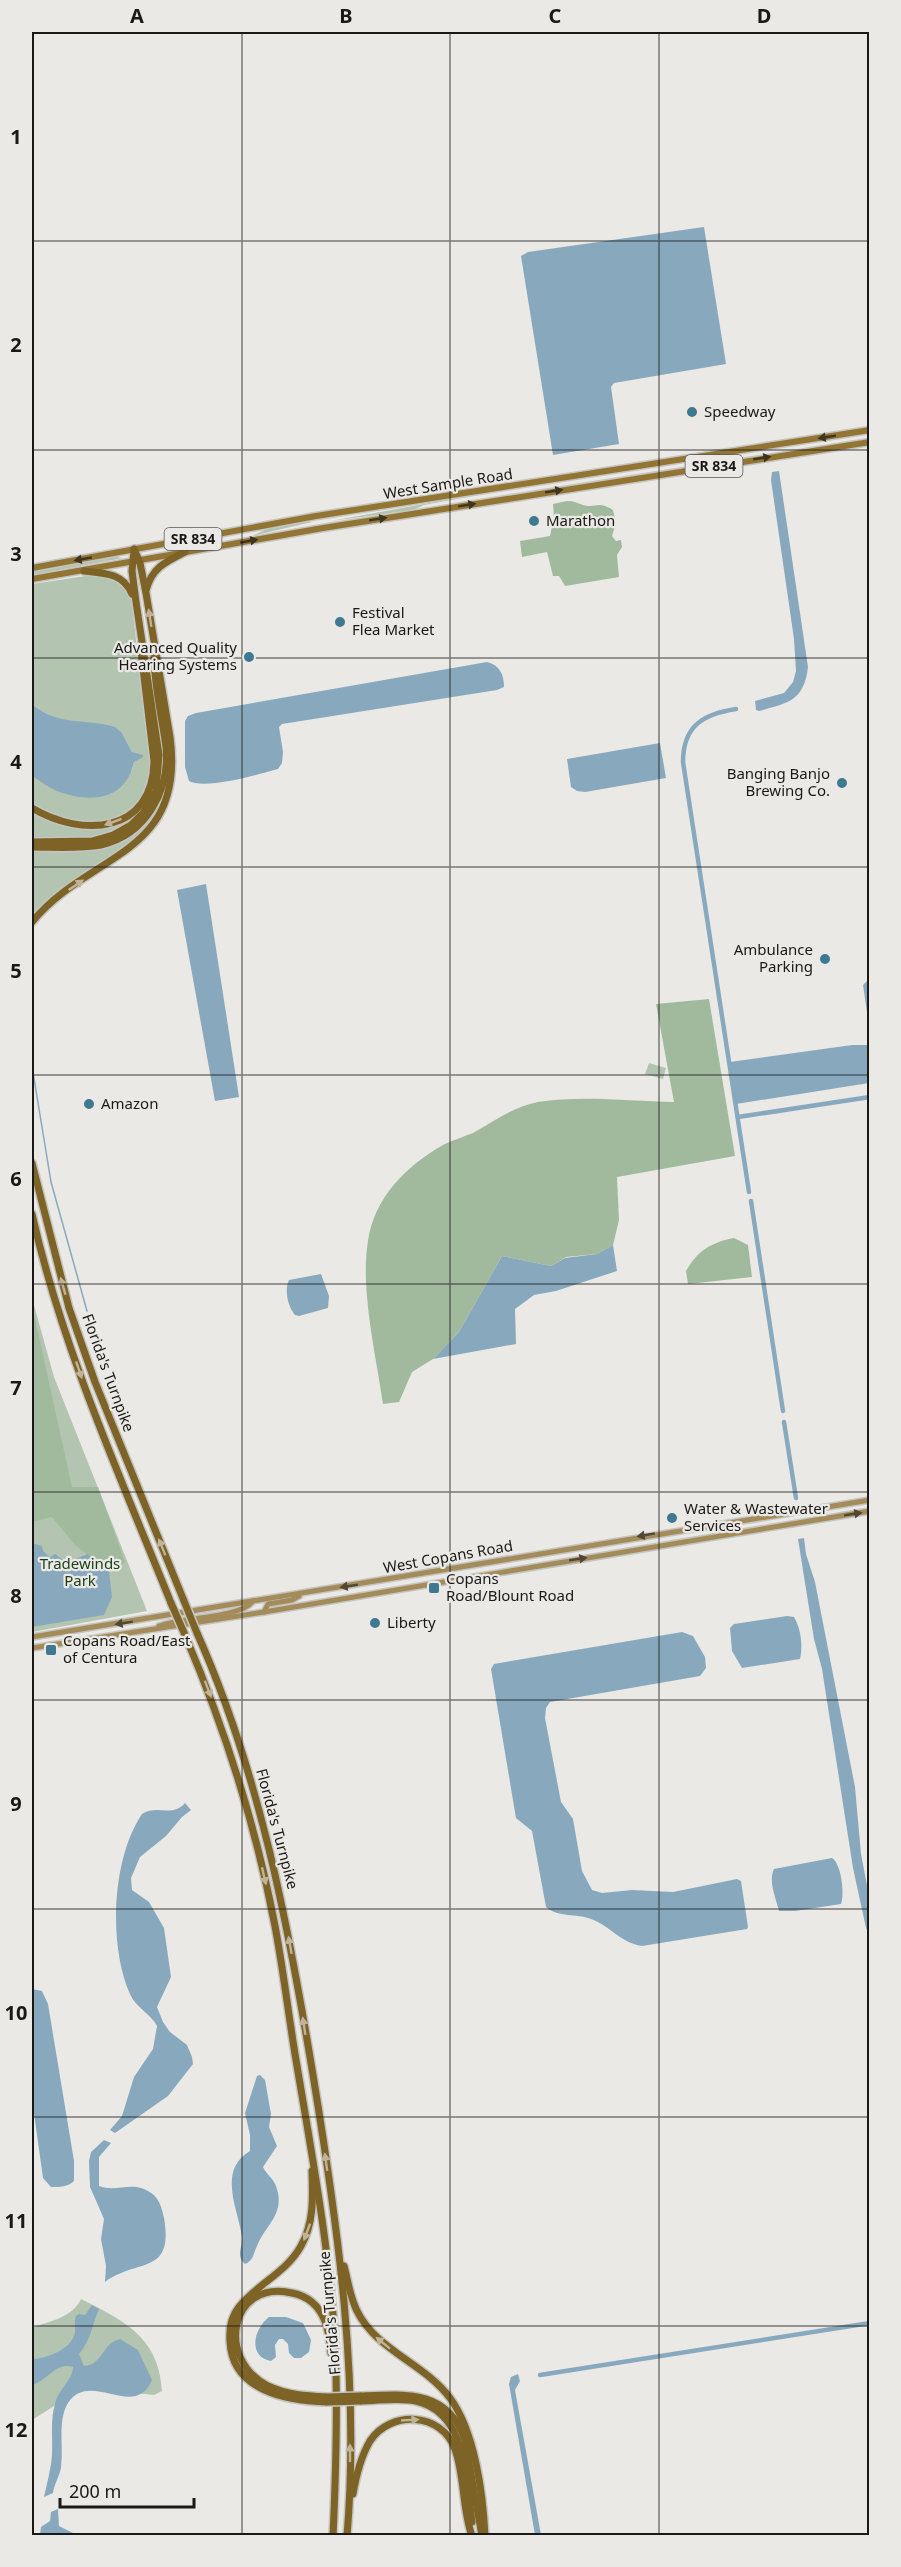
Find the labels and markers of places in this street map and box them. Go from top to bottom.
place label: Speedway [704,401,776,421]
marker: Speedway [685,405,699,419]
place label: Marathon [546,510,615,530]
marker: Marathon [527,514,541,528]
place label: Festival Flea Market [352,602,435,639]
marker: Festival Flea Market [333,615,347,629]
place label: Advanced Quality Hearing Systems [114,637,237,674]
marker: Advanced Quality Hearing Systems [242,650,256,664]
place label: Banging Banjo Brewing Co. [727,763,830,800]
marker: Banging Banjo Brewing Co. [835,776,849,790]
place label: Ambulance Parking [734,939,813,976]
marker: Ambulance Parking [818,952,832,966]
place label: Amazon [101,1093,158,1113]
marker: Amazon [82,1097,96,1111]
place label: Water & Wastewater Services [684,1498,828,1535]
marker: Water & Wastewater Services [665,1511,679,1525]
place label: Copans Road/Blount Road [446,1568,574,1605]
marker: Copans Road/Blount Road [427,1581,441,1595]
place label: Liberty [387,1612,436,1632]
marker: Liberty [368,1616,382,1630]
place label: Copans Road/East of Centura [63,1630,191,1667]
marker: Copans Road/East of Centura [44,1643,58,1657]

